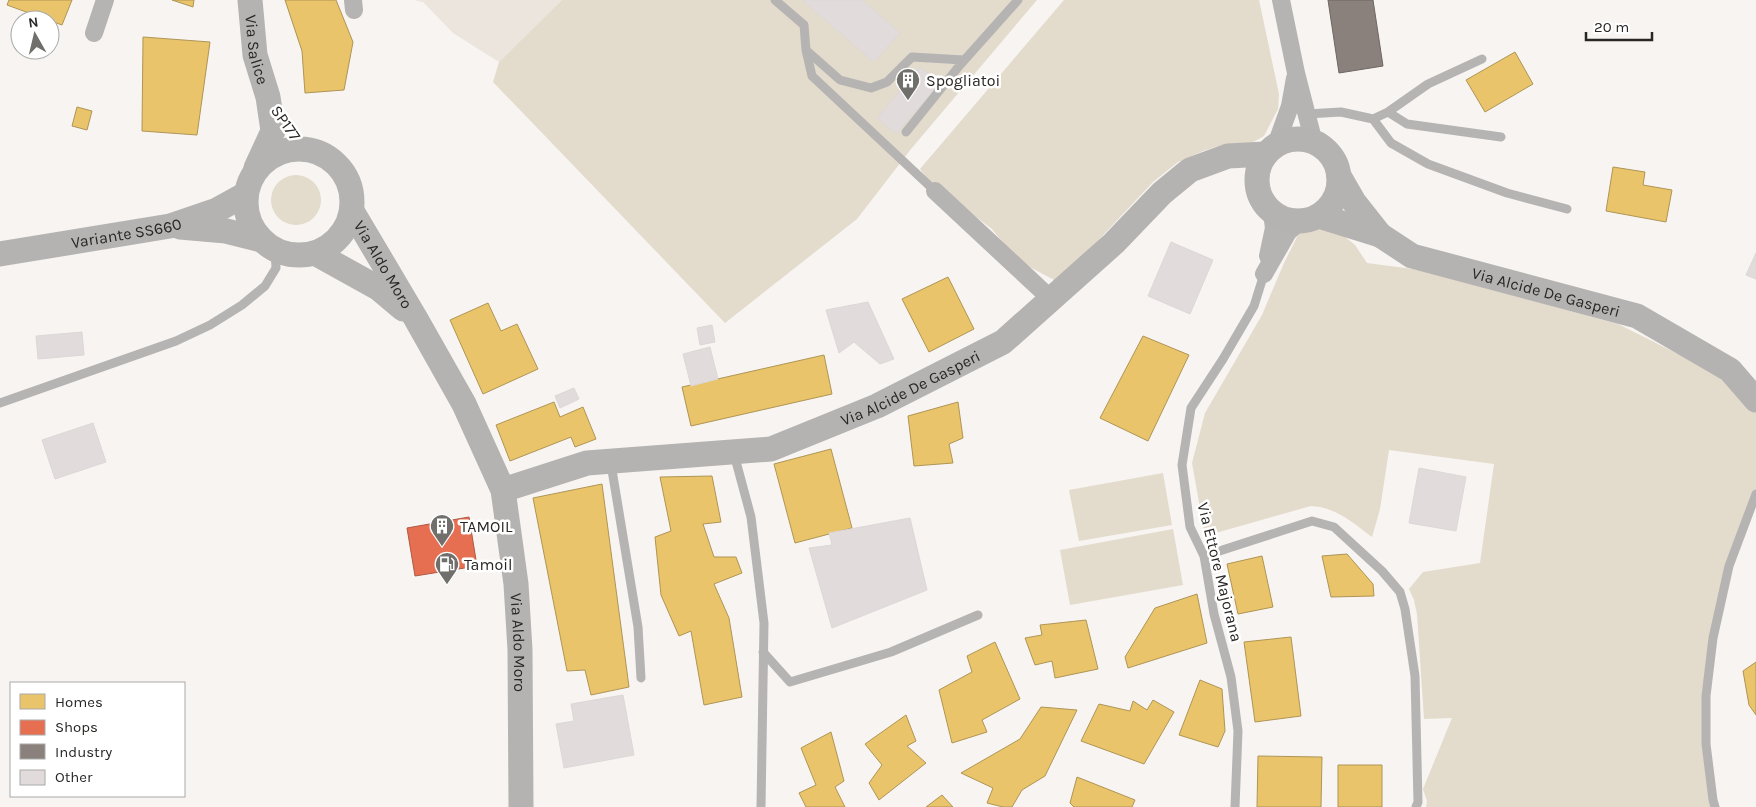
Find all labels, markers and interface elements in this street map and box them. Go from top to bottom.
north arrow [10,10,60,60]
scale bar [1586,10,1652,42]
text: N [27,14,39,32]
street label: Via Salice [242,14,273,87]
text: 20 m [1594,18,1629,36]
building icon: Spogliatoi [895,67,921,101]
place label: Spogliatoi [926,71,1000,90]
street label: SP177 [267,102,305,145]
street label: Variante SS660 [70,213,184,252]
street label: Via Aldo Moro [350,217,417,312]
street label: Via Alcide De Gasperi [1470,263,1622,321]
street label: Via Alcide De Gasperi [838,346,983,429]
street label: Via Ettore Majorana [1193,500,1247,644]
building icon: TAMOIL [429,513,455,547]
place label: TAMOIL [460,517,513,536]
fuel station icon: Tamoil [434,551,460,585]
place label: Tamoil [464,555,512,574]
street label: Via Aldo Moro [507,592,530,692]
legend [10,682,185,797]
text: Homes [55,693,103,711]
text: Shops [55,718,98,736]
text: Industry [55,743,112,761]
text: Other [55,768,93,786]

